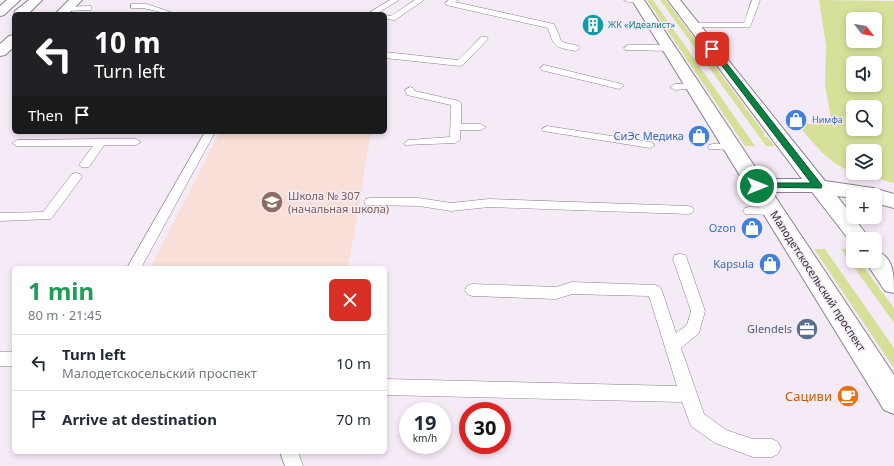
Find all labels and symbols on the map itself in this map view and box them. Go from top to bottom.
building icon: ЖК «Идеалист» [580,12,606,38]
north arrow [846,12,882,48]
place label: ЖК «Идеалист» [608,18,675,31]
pin [695,32,729,66]
shop icon: Нимфа [783,107,809,133]
place label: Нимфа [812,113,843,126]
shop icon: СиЭс Медика [686,123,712,149]
place label: СиЭс Медика [614,128,684,143]
position arrow [736,165,778,207]
place label: Школа № 307 (начальная школа) [288,188,389,216]
school or university icon: Школа № 307 (начальная школа) [259,189,285,215]
street label: Малодетскосельский проспект [767,208,870,354]
shop icon: Ozon [739,215,765,241]
place label: Ozon [709,220,736,235]
shop icon: Kapsula [757,251,783,277]
place label: Kapsula [713,256,754,271]
office icon: Glendels [794,316,820,342]
place label: Glendels [747,321,792,336]
cafe icon: Сациви [835,383,861,409]
place label: Сациви [785,387,832,405]
speed limit sign: 30 [459,402,511,454]

